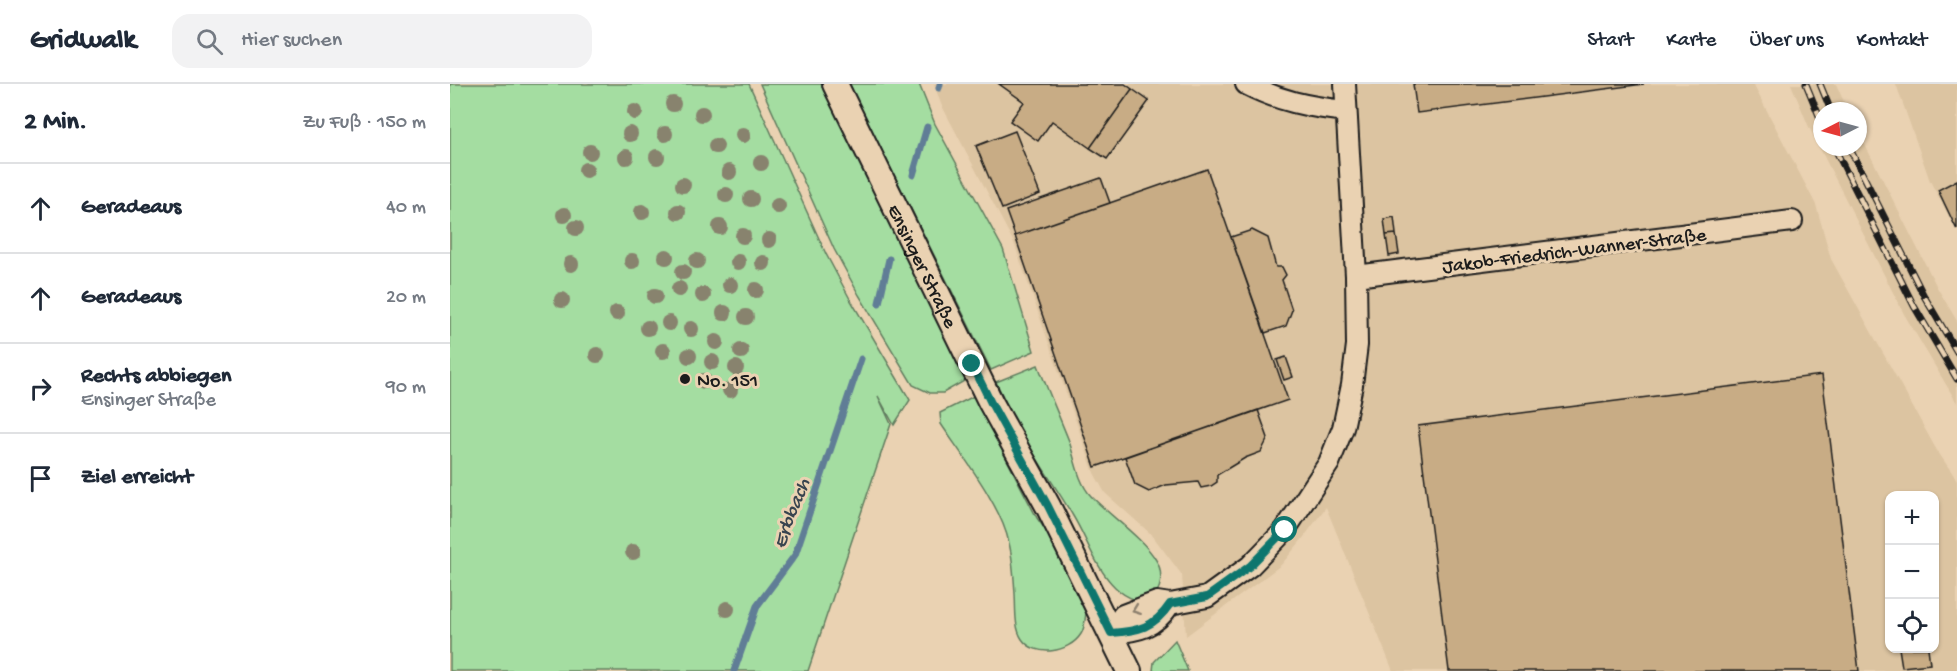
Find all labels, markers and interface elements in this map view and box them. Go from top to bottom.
search box [172,14,592,68]
text: Gridwalk [30,25,136,58]
icon: search [193,25,226,58]
text: Hier suchen [241,28,342,54]
text: Start [1587,29,1633,54]
text: Karte [1666,29,1716,54]
text: Über uns [1749,29,1823,54]
text: Kontakt [1856,29,1927,54]
north arrow [1813,102,1867,156]
text: 2 Min. [24,108,87,139]
text: Zu Fuß · 150 m [303,112,426,135]
icon: ahead [24,192,57,225]
text: Geradeaus [81,195,181,221]
text: 40 m [386,197,426,220]
street label: Ensinger Straße [881,201,961,333]
street label: Jakob-Friedrich-Wanner-Straße [1441,225,1708,280]
icon: ahead [24,282,57,315]
text: Geradeaus [81,285,181,311]
text: 20 m [386,287,426,310]
route end [958,350,984,376]
text: Rechts abbiegen [81,364,231,390]
place label: No. 151 [697,371,758,394]
icon: right [24,372,57,405]
marker: No. 151 [678,372,692,386]
text: 90 m [386,377,426,400]
text: Ensinger Straße [81,390,216,413]
icon: arrive [24,462,57,495]
text: Ziel erreicht [81,465,193,491]
water label: Erbbach [769,475,818,553]
map controls [1885,491,1939,653]
button: + [1885,491,1939,545]
route start [1271,516,1297,542]
button: − [1885,545,1939,599]
button: locate [1885,599,1939,653]
one-way arrow [1131,603,1142,615]

